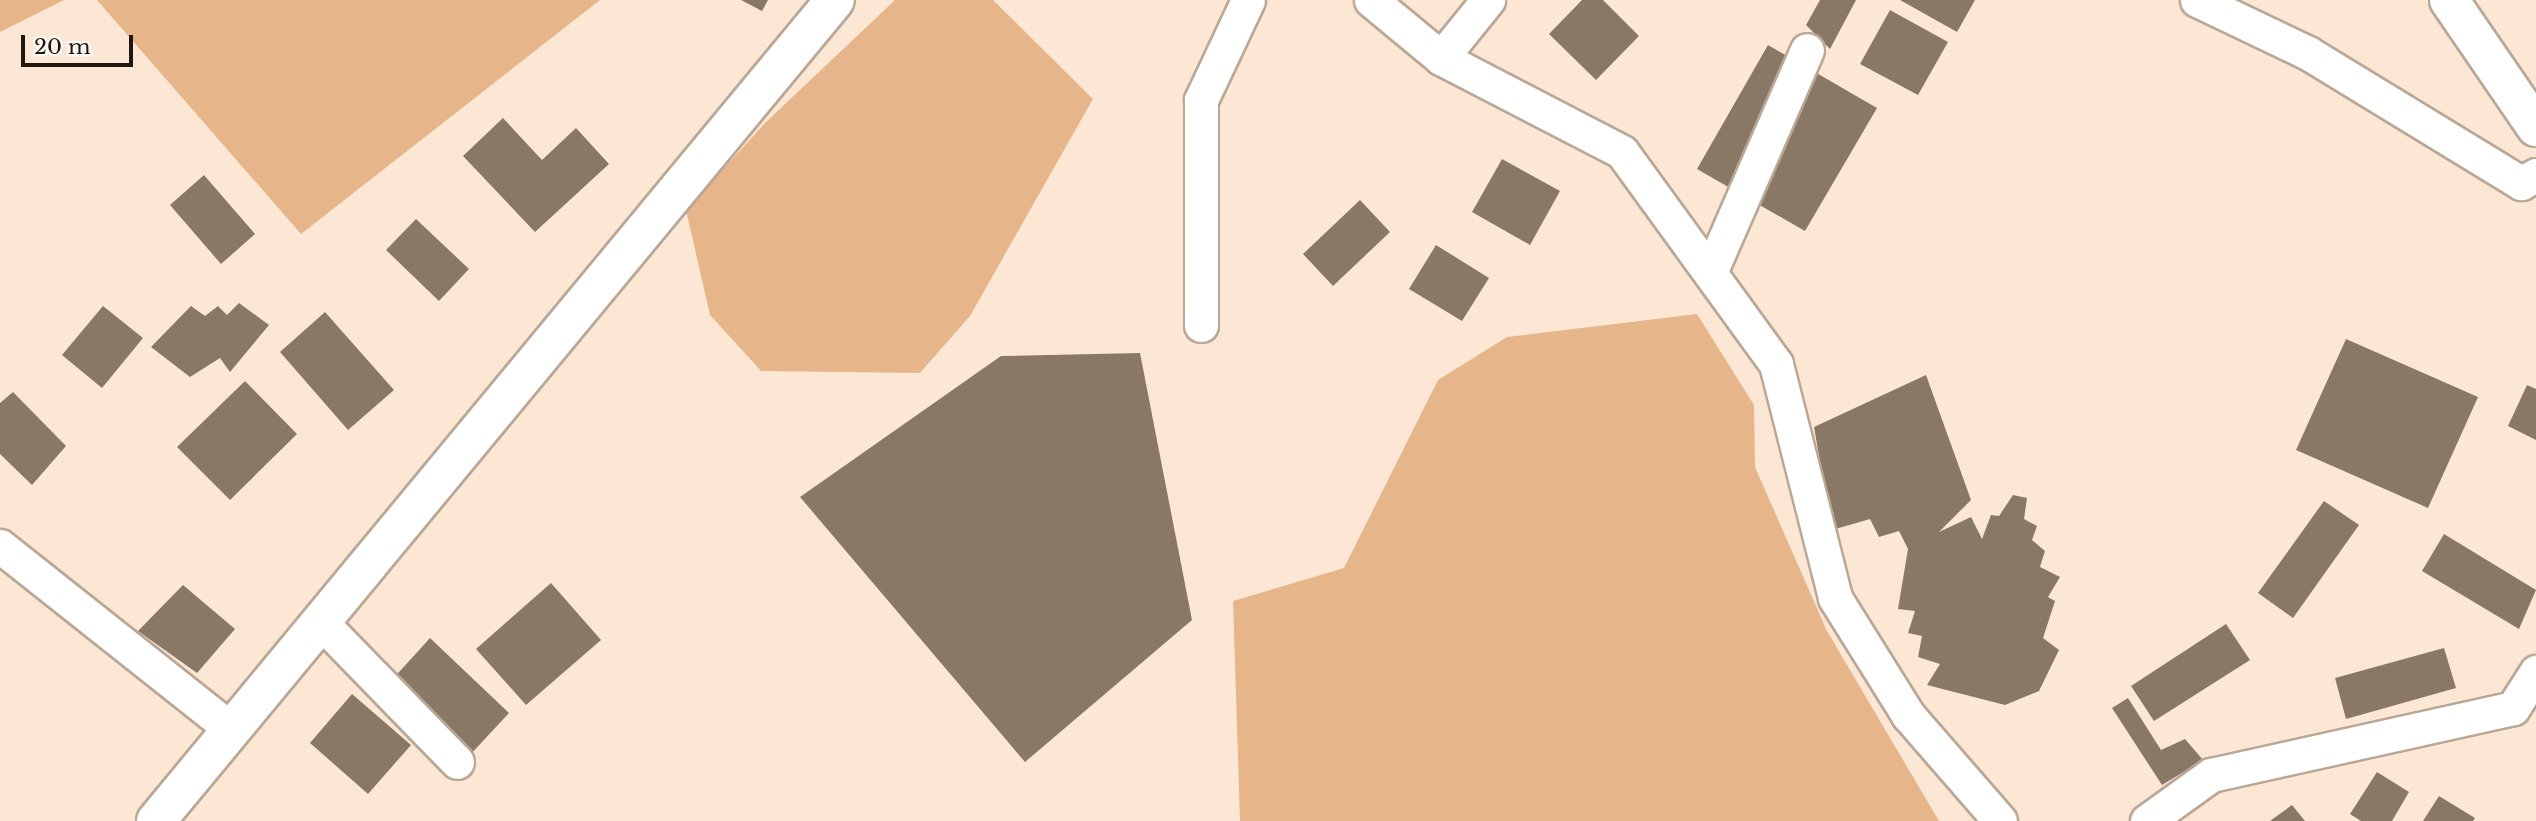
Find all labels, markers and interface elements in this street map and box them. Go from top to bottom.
scale bar [24,21,136,65]
text: 20 m [34,34,91,60]

